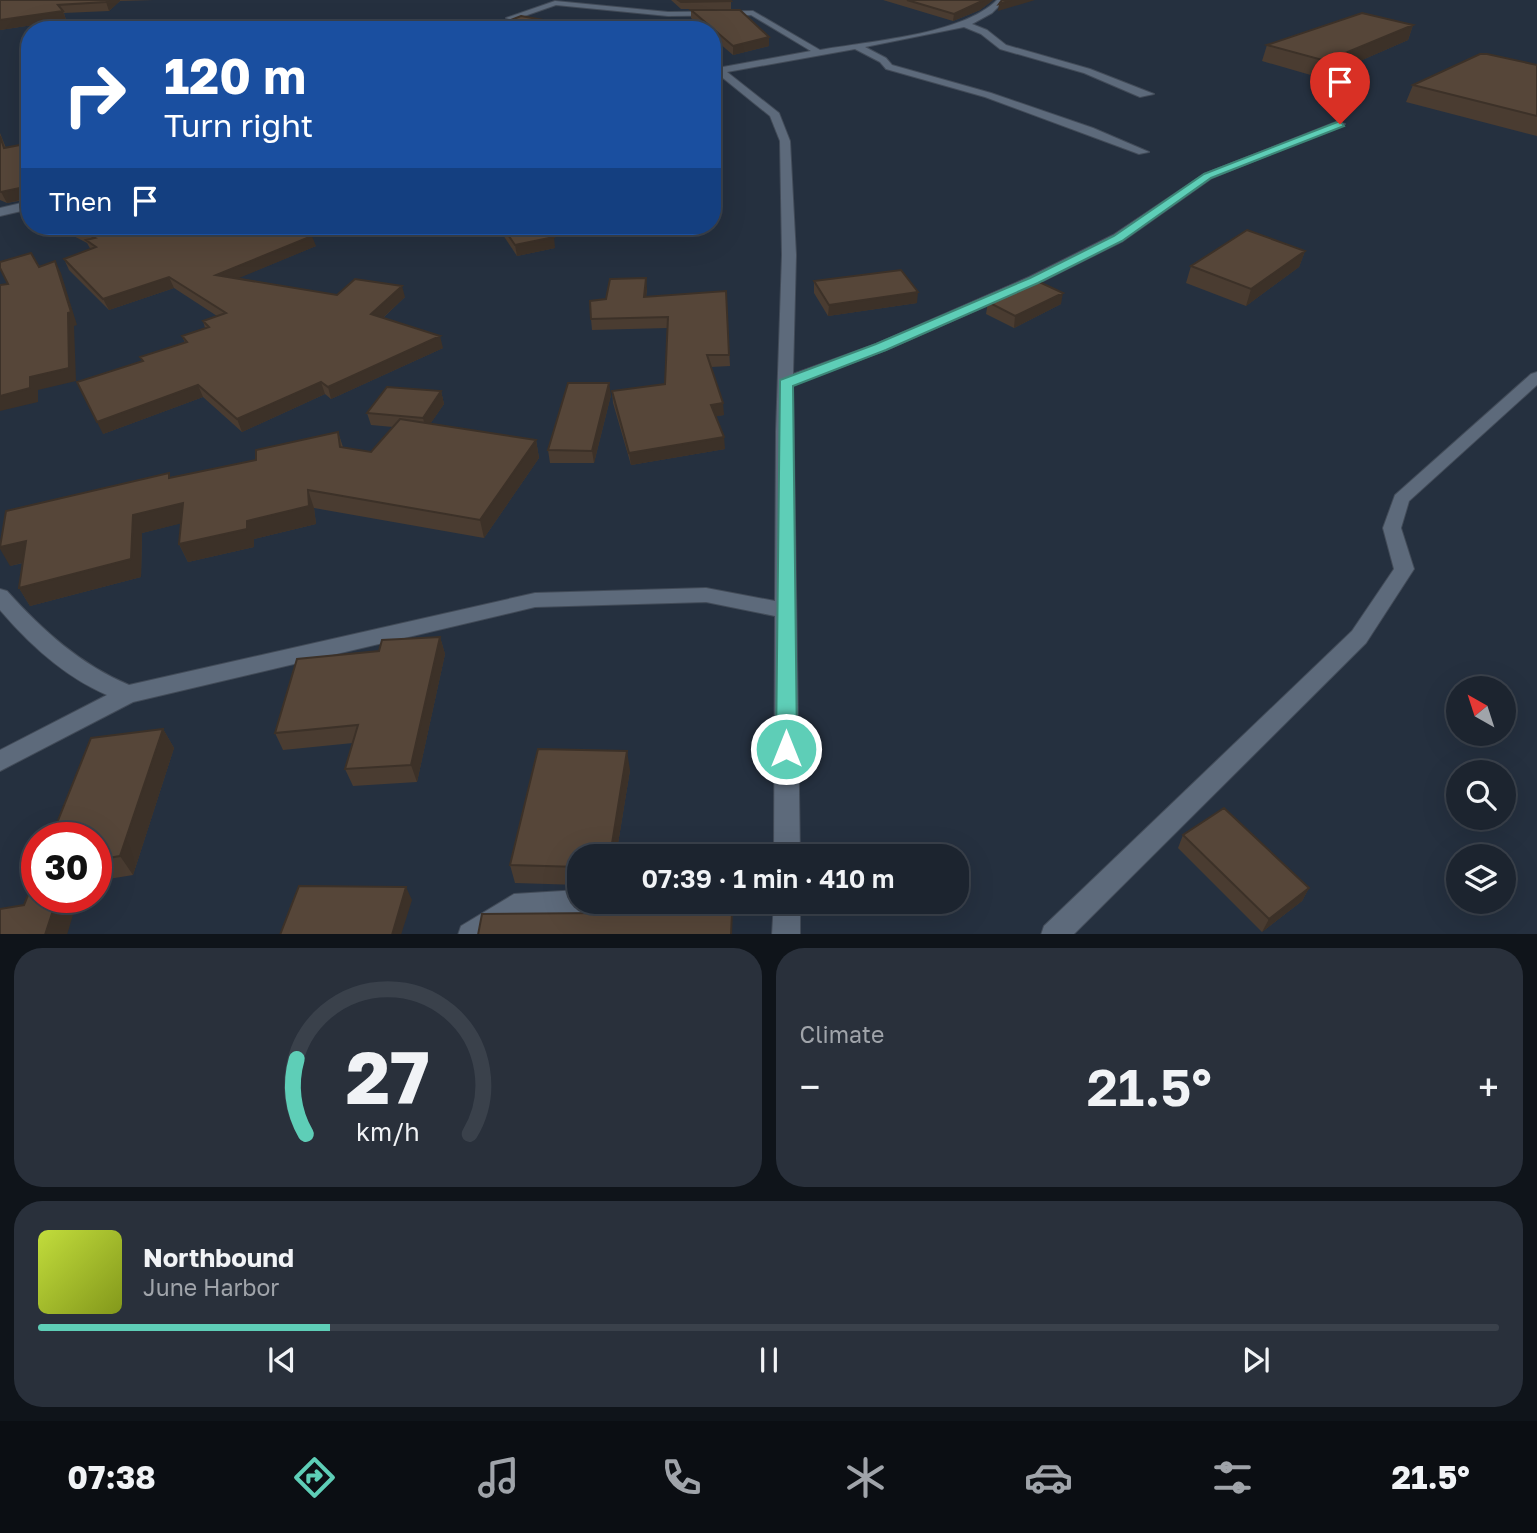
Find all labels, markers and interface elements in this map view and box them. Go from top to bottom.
text: 120 m [164,46,306,105]
icon: right [49,49,140,140]
pin [1310,52,1370,124]
icon: arrive [1321,63,1359,101]
text: Turn right [164,106,313,144]
icon: arrive [126,182,164,220]
text: Then [49,186,112,217]
north arrow [1446,676,1516,746]
map controls [1446,676,1516,914]
position arrow [749,712,823,786]
button: search [1446,760,1516,830]
speed limit sign: 30 [21,822,112,913]
button: layers [1446,844,1516,914]
text: 07:39 · 1 min · 410 m [641,863,895,894]
text: Climate [800,1020,884,1048]
text: 27 [346,1033,430,1120]
text: 21.5° [1087,1055,1212,1117]
text: − [800,1064,820,1109]
text: + [1478,1064,1499,1109]
text: km/h [356,1115,420,1146]
text: Northbound [143,1242,294,1273]
text: June Harbor [143,1273,279,1301]
icon: previous [263,1341,301,1379]
icon: pause [750,1341,788,1379]
icon: next [1237,1341,1275,1379]
icon: directions [290,1453,339,1502]
icon: music [474,1453,523,1502]
icon: phone [657,1453,706,1502]
icon: climate [841,1453,890,1502]
icon: car [1024,1453,1073,1502]
icon: filters [1208,1453,1257,1502]
text: 07:38 [67,1458,156,1496]
text: 21.5° [1391,1458,1470,1496]

